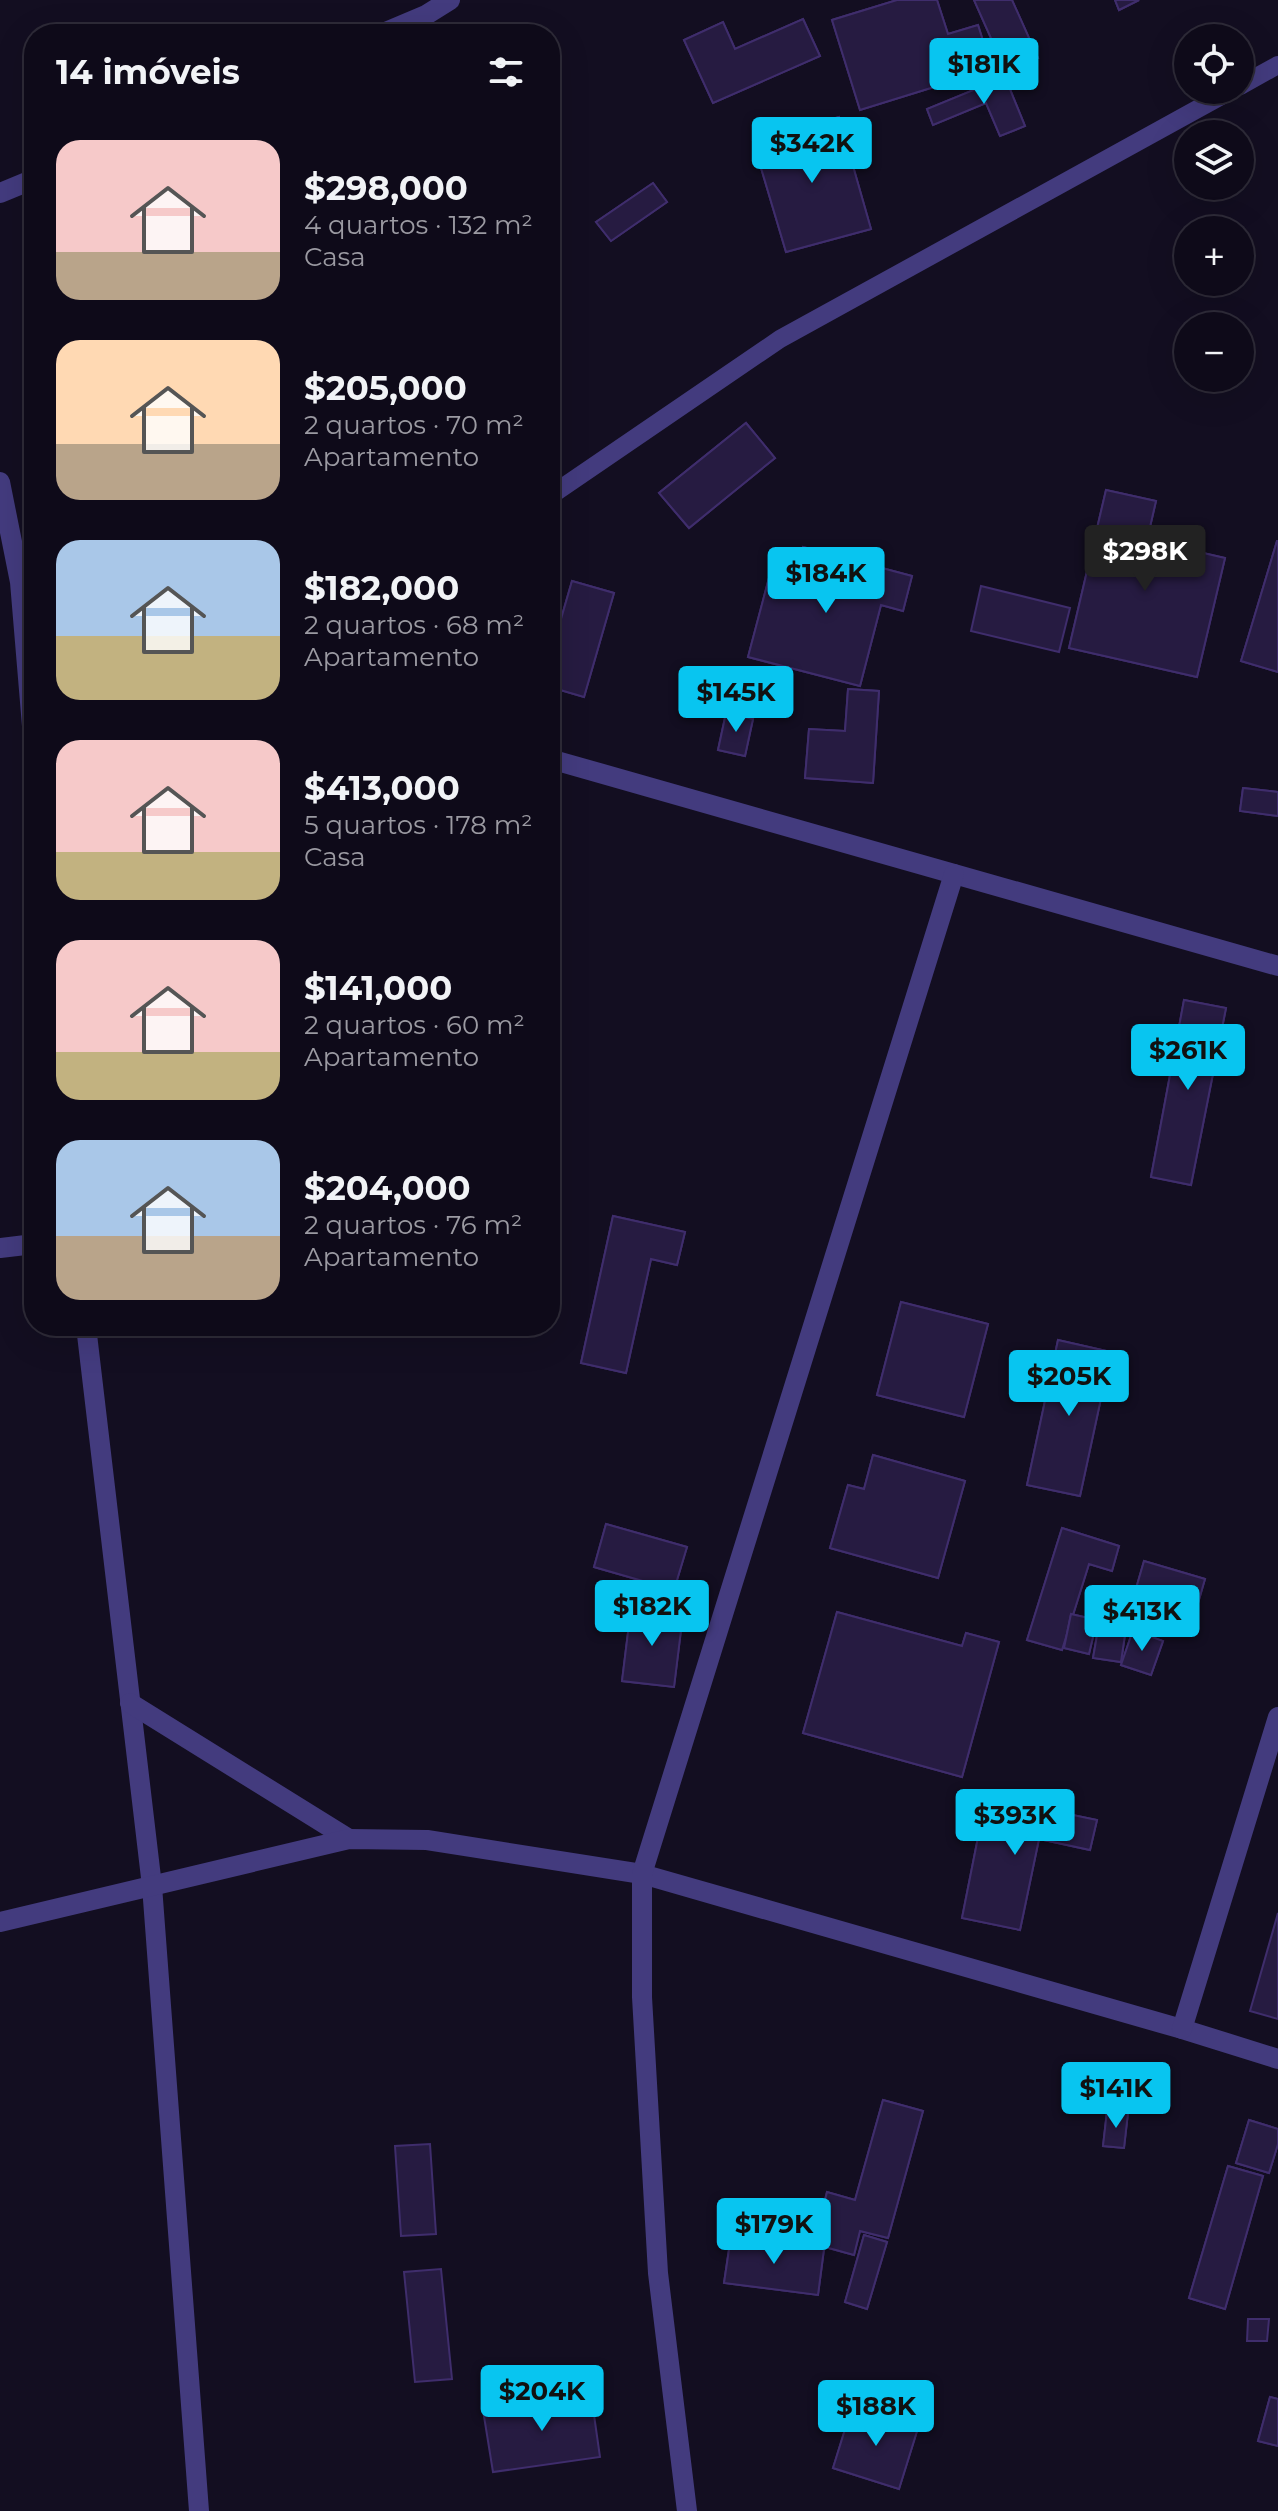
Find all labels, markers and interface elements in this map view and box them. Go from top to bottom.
map controls [1174,24,1254,392]
button: locate [1174,24,1254,104]
pin: $181K [928,38,1040,106]
text: $181K [947,48,1021,80]
icon: filters [484,50,528,94]
text: 14 imóveis [56,51,240,93]
pin: $342K [756,117,868,185]
button: layers [1174,120,1254,200]
text: $342K [770,127,854,159]
text: $298,000 [304,167,468,209]
icon: home [120,172,216,268]
text: 4 quartos · 132 m² [304,209,533,241]
button: + [1174,216,1254,296]
text: Casa [304,241,366,273]
button: − [1174,312,1254,392]
text: $205,000 [304,367,467,409]
icon: home [120,372,216,468]
text: 2 quartos · 70 m² [304,409,524,441]
text: Apartamento [304,441,479,473]
pin: $298K [1089,525,1201,593]
text: $298K [1103,535,1187,567]
pin: $184K [770,547,882,615]
text: $184K [786,557,866,589]
text: $182,000 [304,567,459,609]
icon: home [120,572,216,668]
text: 2 quartos · 68 m² [304,609,524,641]
text: Apartamento [304,641,479,673]
pin: $145K [680,666,792,734]
text: $145K [696,676,776,708]
text: $413,000 [304,767,460,809]
icon: home [120,772,216,868]
text: 5 quartos · 178 m² [304,809,532,841]
text: Casa [304,841,366,873]
text: $141,000 [304,967,452,1009]
icon: home [120,972,216,1068]
text: 2 quartos · 60 m² [304,1009,525,1041]
pin: $261K [1132,1024,1244,1092]
text: $261K [1149,1034,1227,1066]
text: Apartamento [304,1041,479,1073]
text: $204,000 [304,1167,471,1209]
icon: home [120,1172,216,1268]
text: 2 quartos · 76 m² [304,1209,522,1241]
text: Apartamento [304,1241,479,1273]
pin: $205K [1013,1350,1125,1418]
text: $205K [1027,1360,1111,1392]
pin: $182K [596,1580,708,1648]
pin: $413K [1086,1585,1198,1653]
text: $182K [613,1590,691,1622]
text: $413K [1103,1595,1181,1627]
pin: $393K [959,1789,1071,1857]
text: $393K [974,1799,1056,1831]
pin: $141K [1060,2062,1172,2130]
text: $141K [1079,2072,1153,2104]
pin: $179K [718,2198,830,2266]
text: $179K [735,2208,813,2240]
pin: $204K [486,2365,598,2433]
text: $204K [499,2375,585,2407]
pin: $188K [820,2380,932,2448]
text: $188K [836,2390,916,2422]

